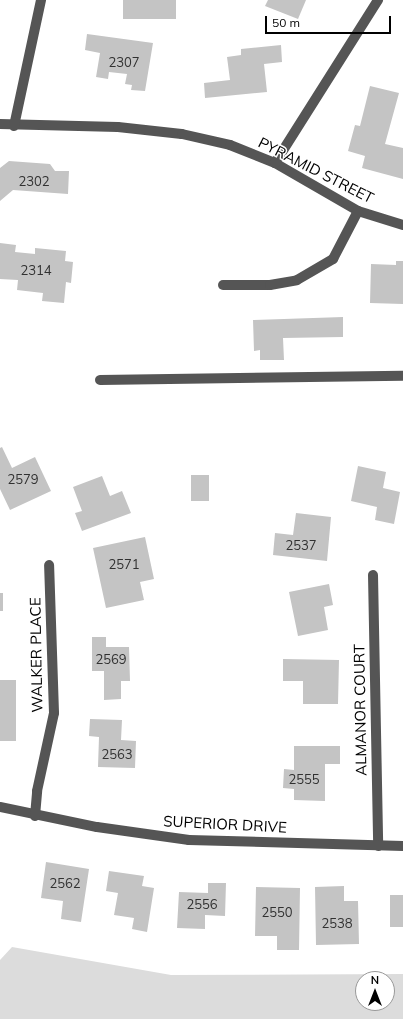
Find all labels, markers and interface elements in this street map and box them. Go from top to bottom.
scale bar [267,8,393,34]
text: 50 m [272,15,300,30]
house number: 2307 [108,54,140,70]
street label: PYRAMID STREET [255,133,377,207]
house number: 2302 [18,173,50,189]
house number: 2314 [20,262,52,278]
house number: 2579 [7,471,39,487]
house number: 2537 [285,537,317,553]
house number: 2571 [108,556,140,572]
street label: WALKER PLACE [26,597,46,713]
street label: ALMANOR COURT [350,644,370,776]
house number: 2569 [95,651,127,667]
house number: 2563 [101,746,133,762]
house number: 2555 [288,771,320,787]
street label: SUPERIOR DRIVE [163,812,287,836]
house number: 2562 [49,875,81,891]
house number: 2556 [186,896,218,912]
house number: 2550 [261,904,293,920]
house number: 2538 [321,915,353,931]
north arrow [355,971,395,1011]
text: N [371,973,379,987]

